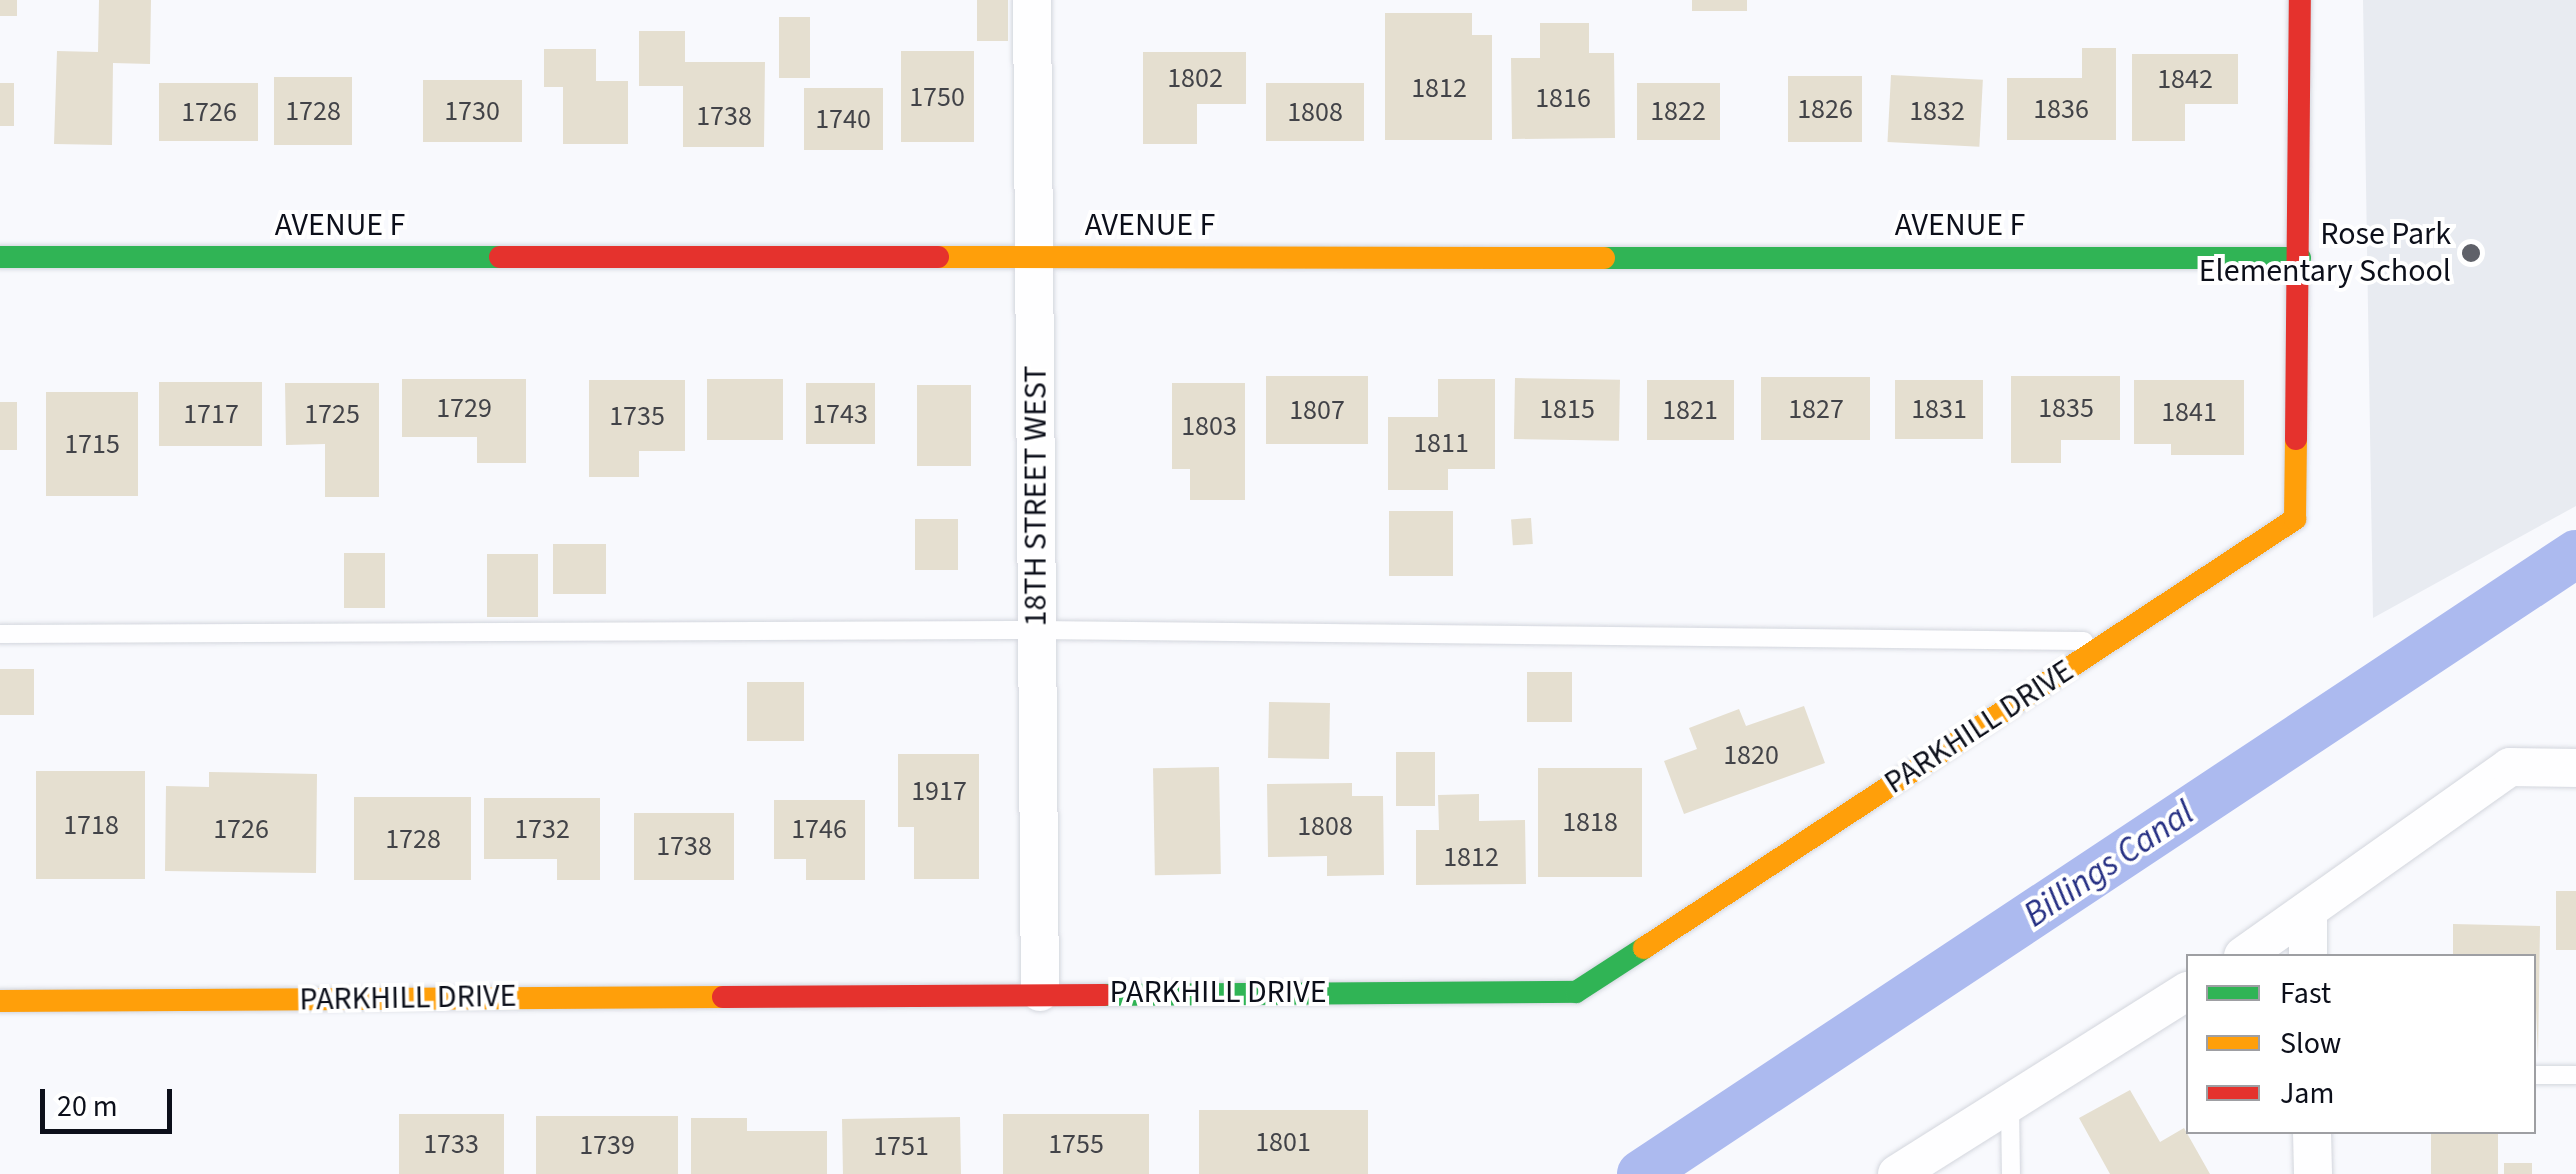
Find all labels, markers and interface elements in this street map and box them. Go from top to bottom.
house number: 1802 [1167,61,1223,95]
house number: 1842 [2157,62,2213,96]
house number: 1812 [1411,71,1467,105]
house number: 1750 [909,80,965,114]
house number: 1816 [1535,81,1591,115]
house number: 1826 [1797,92,1853,126]
house number: 1836 [2033,92,2089,126]
house number: 1728 [285,94,341,128]
house number: 1730 [444,94,500,128]
house number: 1822 [1650,94,1706,128]
house number: 1832 [1909,94,1965,128]
house number: 1726 [181,95,237,129]
house number: 1808 [1287,95,1343,129]
house number: 1738 [696,99,752,133]
house number: 1740 [815,102,871,136]
street label: AVENUE F [275,206,405,244]
street label: AVENUE F [1085,206,1215,244]
street label: AVENUE F [1895,206,2025,244]
place label: Rose Park Elementary School [2199,216,2451,291]
marker: Rose Park Elementary School [2460,242,2482,264]
street label: 18TH STREET WEST [1017,366,1055,626]
house number: 1729 [436,391,492,425]
house number: 1835 [2038,391,2094,425]
house number: 1815 [1539,392,1595,426]
house number: 1827 [1788,392,1844,426]
house number: 1831 [1911,392,1967,426]
house number: 1807 [1289,393,1345,427]
house number: 1821 [1662,393,1718,427]
house number: 1841 [2161,395,2217,429]
house number: 1717 [183,397,239,431]
house number: 1725 [304,397,360,431]
house number: 1743 [812,397,868,431]
house number: 1735 [609,399,665,433]
house number: 1803 [1181,409,1237,443]
house number: 1811 [1413,426,1469,460]
house number: 1715 [64,427,120,461]
street label: PARKHILL DRIVE [1877,652,2081,802]
house number: 1820 [1723,738,1779,772]
house number: 1917 [911,774,967,808]
water label: Billings Canal [2016,792,2202,936]
house number: 1818 [1562,805,1618,839]
house number: 1718 [63,808,119,842]
house number: 1808 [1297,809,1353,843]
house number: 1726 [213,812,269,846]
house number: 1732 [514,812,570,846]
house number: 1746 [791,812,847,846]
house number: 1728 [385,822,441,856]
house number: 1738 [656,829,712,863]
house number: 1812 [1443,840,1499,874]
legend [2186,954,2536,1134]
text: Fast [2280,972,2331,1015]
street label: PARKHILL DRIVE [1109,973,1327,1011]
street label: PARKHILL DRIVE [299,977,517,1019]
text: Slow [2280,1022,2341,1065]
scale bar [45,1069,178,1131]
text: Jam [2280,1072,2334,1115]
text: 20 m [57,1085,118,1128]
house number: 1801 [1255,1125,1311,1159]
house number: 1733 [423,1127,479,1161]
house number: 1755 [1048,1127,1104,1161]
house number: 1739 [579,1128,635,1162]
house number: 1751 [873,1129,929,1163]

